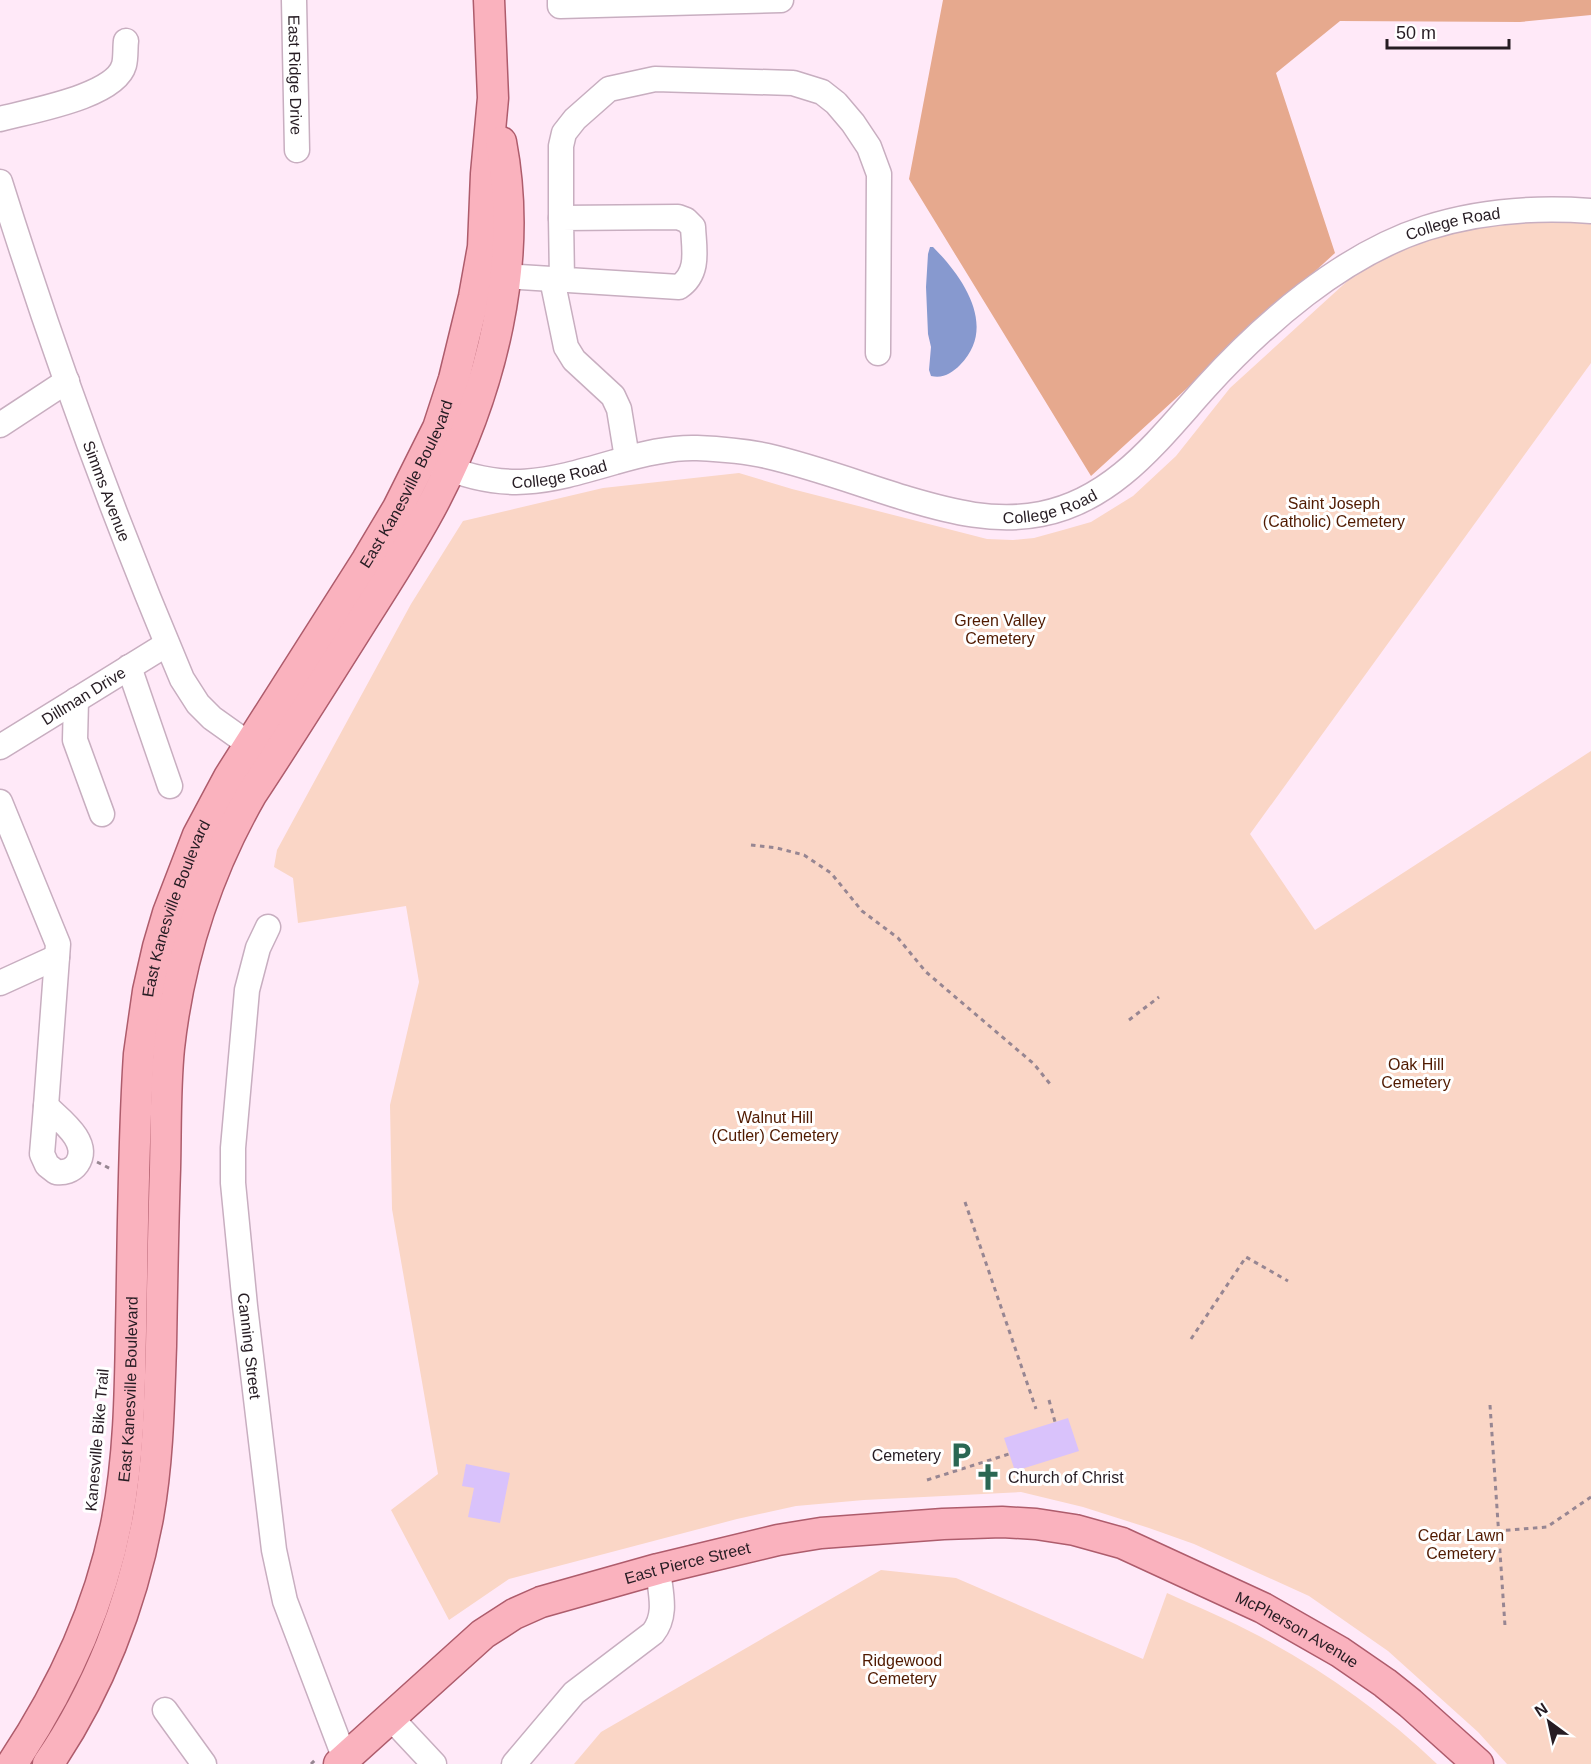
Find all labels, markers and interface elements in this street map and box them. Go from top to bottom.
scale bar [1387,12,1508,50]
street label: East Ridge Drive [286,15,305,135]
text: 50 m [1396,23,1436,43]
street label: College Road [1403,204,1501,243]
street label: East Kanesville Boulevard [356,398,455,570]
street label: Simms Avenue [80,438,134,544]
street label: College Road [512,456,609,490]
street label: College Road [1003,486,1100,526]
park label: Saint Joseph (Catholic) Cemetery [1263,495,1405,530]
park label: Green Valley Cemetery [954,612,1046,647]
street label: Dillman Drive [38,663,128,728]
street label: East Kanesville Boulevard [139,817,213,998]
park label: Oak Hill Cemetery [1381,1056,1451,1091]
park label: Walnut Hill (Cutler) Cemetery [711,1109,839,1144]
street label: Canning Street [235,1292,265,1400]
street label: East Kanesville Boulevard [115,1296,140,1483]
street label: Kanesville Bike Trail [82,1368,112,1512]
parking icon: Cemetery [946,1440,976,1470]
place label: Cemetery [872,1447,941,1464]
church icon: Church of Christ [973,1462,1003,1492]
place label: Church of Christ [1008,1469,1124,1486]
park label: Cedar Lawn Cemetery [1418,1527,1504,1562]
street label: East Pierce Street [622,1538,752,1587]
street label: McPherson Avenue [1233,1588,1362,1671]
park label: Ridgewood Cemetery [862,1652,942,1687]
north arrow [1519,1692,1579,1752]
text: N [1532,1700,1551,1720]

